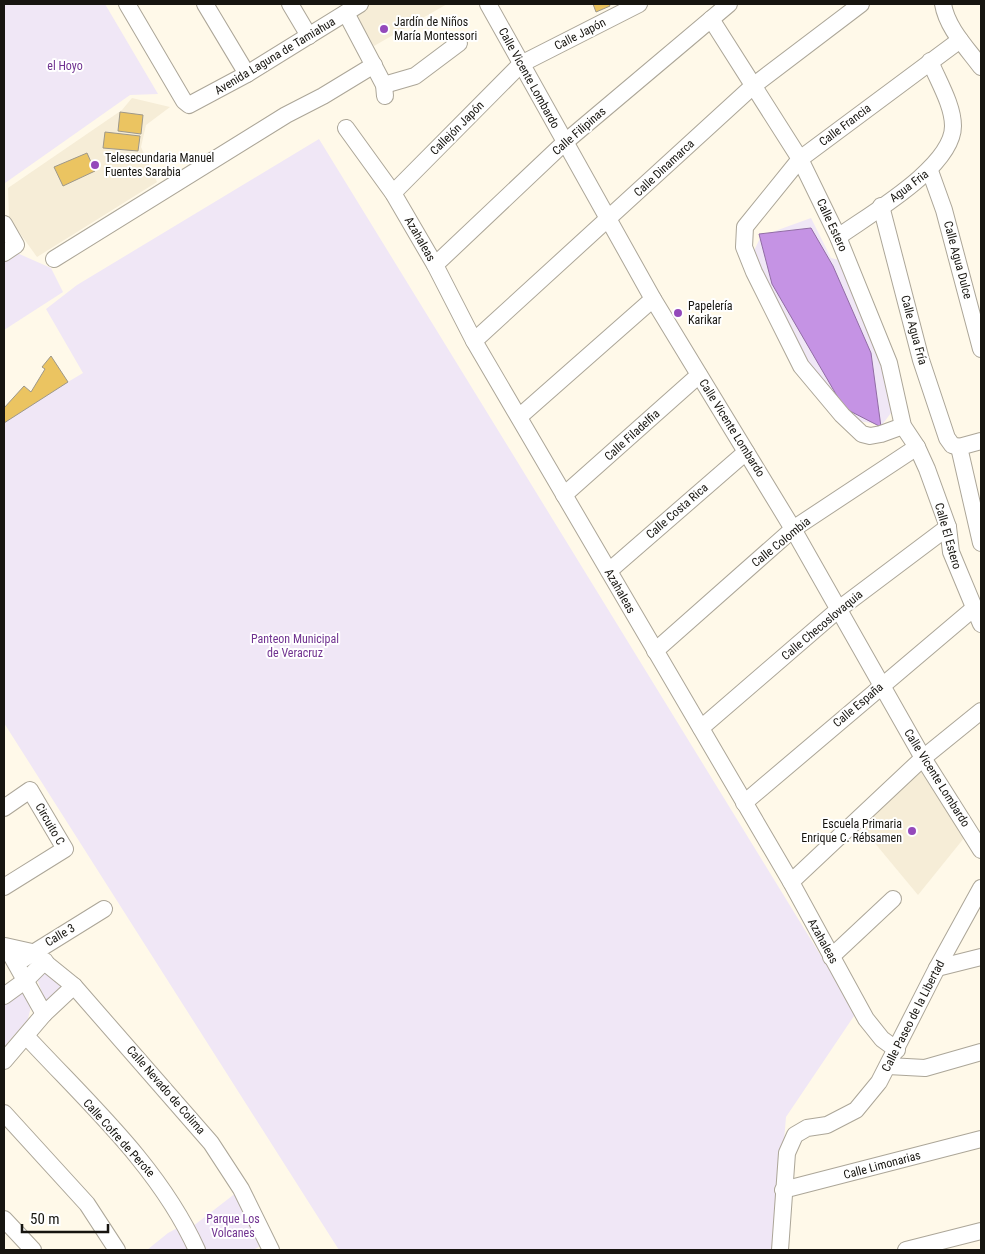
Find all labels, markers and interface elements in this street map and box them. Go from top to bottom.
street label: Avenida Laguna de Tamiahua [212,14,338,98]
place label: Jardín de Niños María Montessori [394,15,477,43]
street label: Calle Japón [552,15,608,53]
marker: Jardín de Niños María Montessori [378,23,390,35]
street label: Calle Vicente Lombardo [496,25,562,131]
park label: el Hoyo [47,59,83,73]
street label: Callejón Japón [427,98,487,158]
street label: Calle Francia [816,101,874,149]
street label: Calle Filipinas [549,104,609,158]
street label: Calle Dinamarca [631,136,697,199]
place label: Telesecundaria Manuel Fuentes Sarabia [105,151,214,179]
marker: Telesecundaria Manuel Fuentes Sarabia [89,159,101,171]
street label: Agua Fria [887,167,931,205]
street label: Calle Estero [814,196,850,254]
street label: Azahaleas [402,214,438,264]
street label: Calle Agua Dulce [941,219,975,301]
street label: Calle Agua Fría [898,294,930,367]
place label: Papelería Karikar [688,299,733,327]
marker: Papelería Karikar [672,307,684,319]
street label: Calle Vicente Lombardo [696,376,768,480]
street label: Calle Filadelfia [602,406,663,463]
street label: Calle Costa Rica [643,480,711,542]
street label: Calle El Estero [932,501,964,571]
street label: Calle Colombia [749,514,813,570]
street label: Azahaleas [602,566,638,616]
street label: Calle Checoslovaquia [779,587,866,663]
park label: Panteon Municipal de Veracruz [251,632,339,660]
street label: Calle España [830,680,886,730]
street label: Calle Vicente Lombardo [901,726,973,830]
street label: Circuito C [32,800,68,848]
place label: Escuela Primaria Enrique C. Rébsamen [801,817,902,845]
marker: Escuela Primaria Enrique C. Rébsamen [906,825,918,837]
street label: Azahaleas [805,916,841,966]
street label: Calle 3 [43,921,78,949]
street label: Calle Paseo de la Libertad [879,958,947,1074]
street label: Calle Nevado de Colima [124,1043,208,1137]
street label: Calle Cofre de Perote [80,1096,158,1180]
street label: Calle Limonarias [842,1148,922,1182]
scale bar [22,1202,109,1234]
text: 50 m [30,1210,60,1228]
park label: Parque Los Volcanes [206,1212,260,1240]

